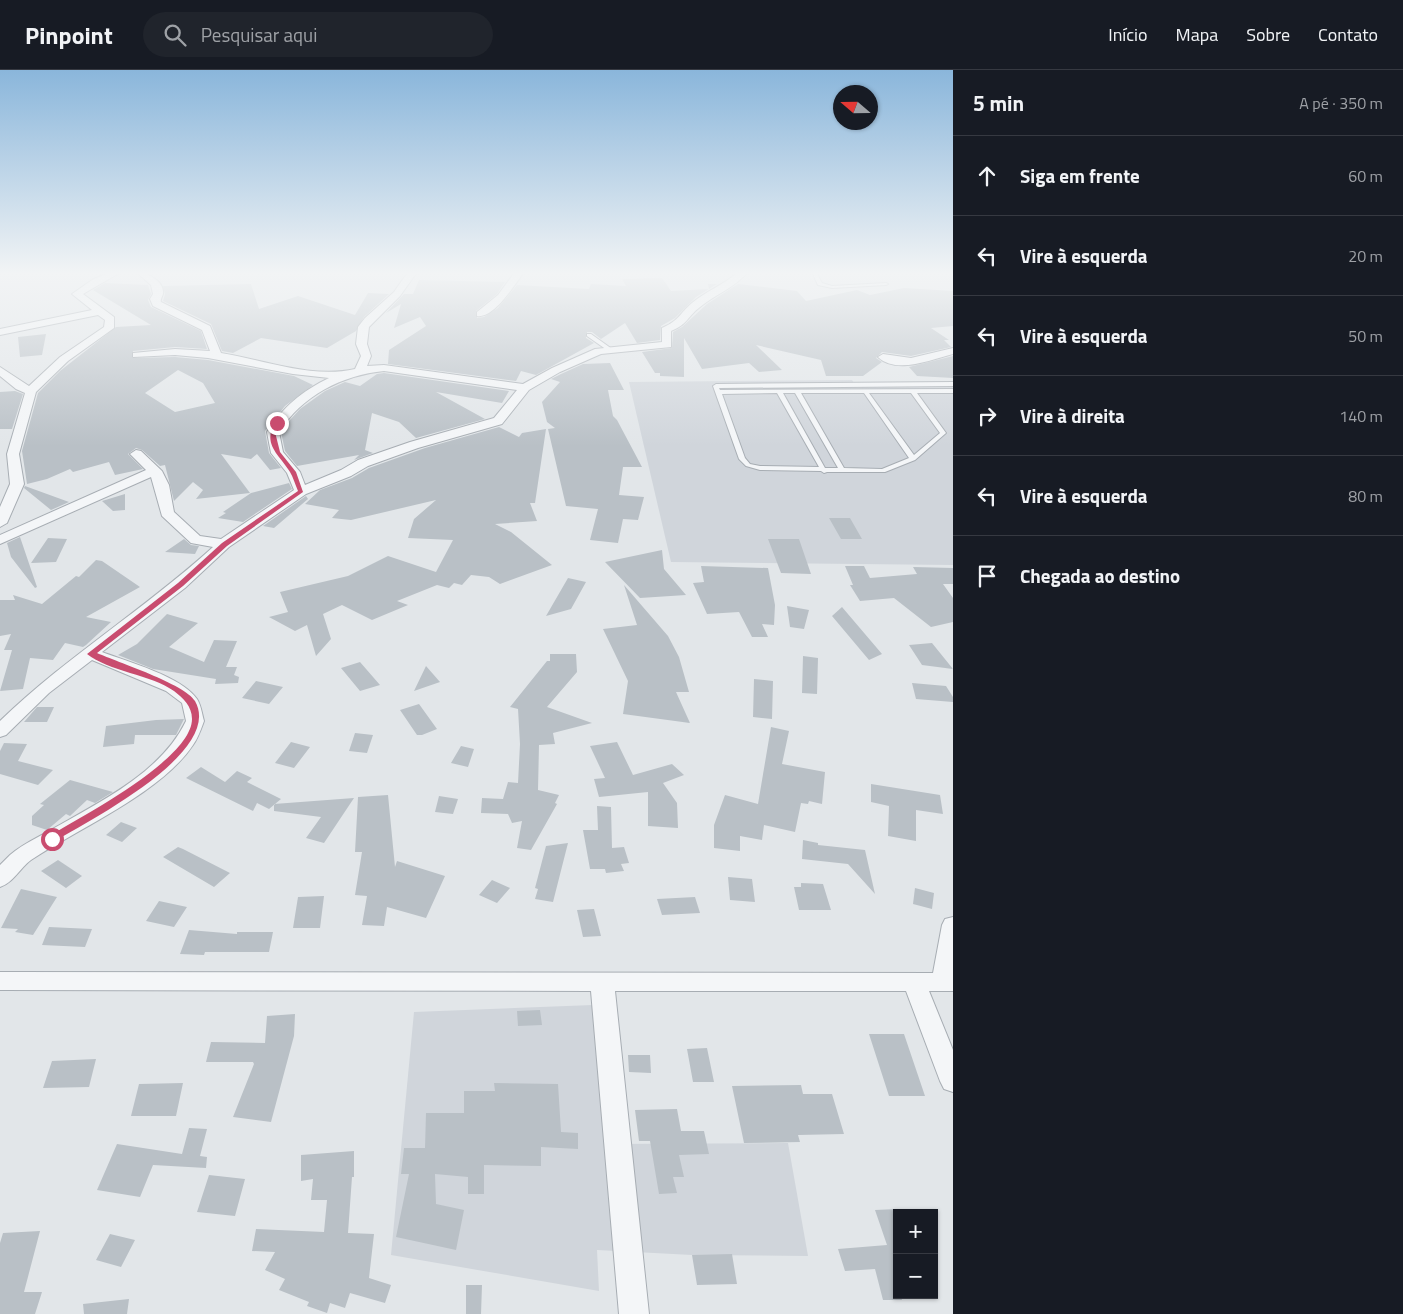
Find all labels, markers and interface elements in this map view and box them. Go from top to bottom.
search box [143,12,493,57]
text: Pinpoint [25,17,113,53]
text: Pesquisar aqui [201,20,317,49]
icon: search [161,21,189,49]
text: Início [1108,21,1148,48]
text: Mapa [1176,21,1218,48]
text: Sobre [1246,21,1290,48]
text: Contato [1318,21,1378,48]
north arrow [833,85,878,130]
text: 5 min [973,87,1024,119]
text: A pé · 350 m [1299,91,1383,115]
text: Siga em frente [1020,161,1140,190]
icon: ahead [973,162,1001,190]
text: 60 m [1348,164,1383,188]
text: Vire à esquerda [1020,241,1148,270]
icon: left [973,242,1001,270]
text: 20 m [1348,244,1383,268]
text: Vire à esquerda [1020,321,1148,350]
icon: left [973,322,1001,350]
text: 50 m [1348,324,1383,348]
text: Vire à direita [1020,401,1125,430]
icon: right [973,402,1001,430]
text: 140 m [1339,404,1383,428]
route end [266,412,289,435]
text: Vire à esquerda [1020,481,1148,510]
icon: left [973,482,1001,510]
text: 80 m [1348,484,1383,508]
text: Chegada ao destino [1020,561,1180,590]
icon: arrive [973,562,1001,590]
route start [41,828,64,851]
map controls [893,1209,938,1299]
button: + [893,1209,938,1254]
button: − [893,1254,938,1299]

